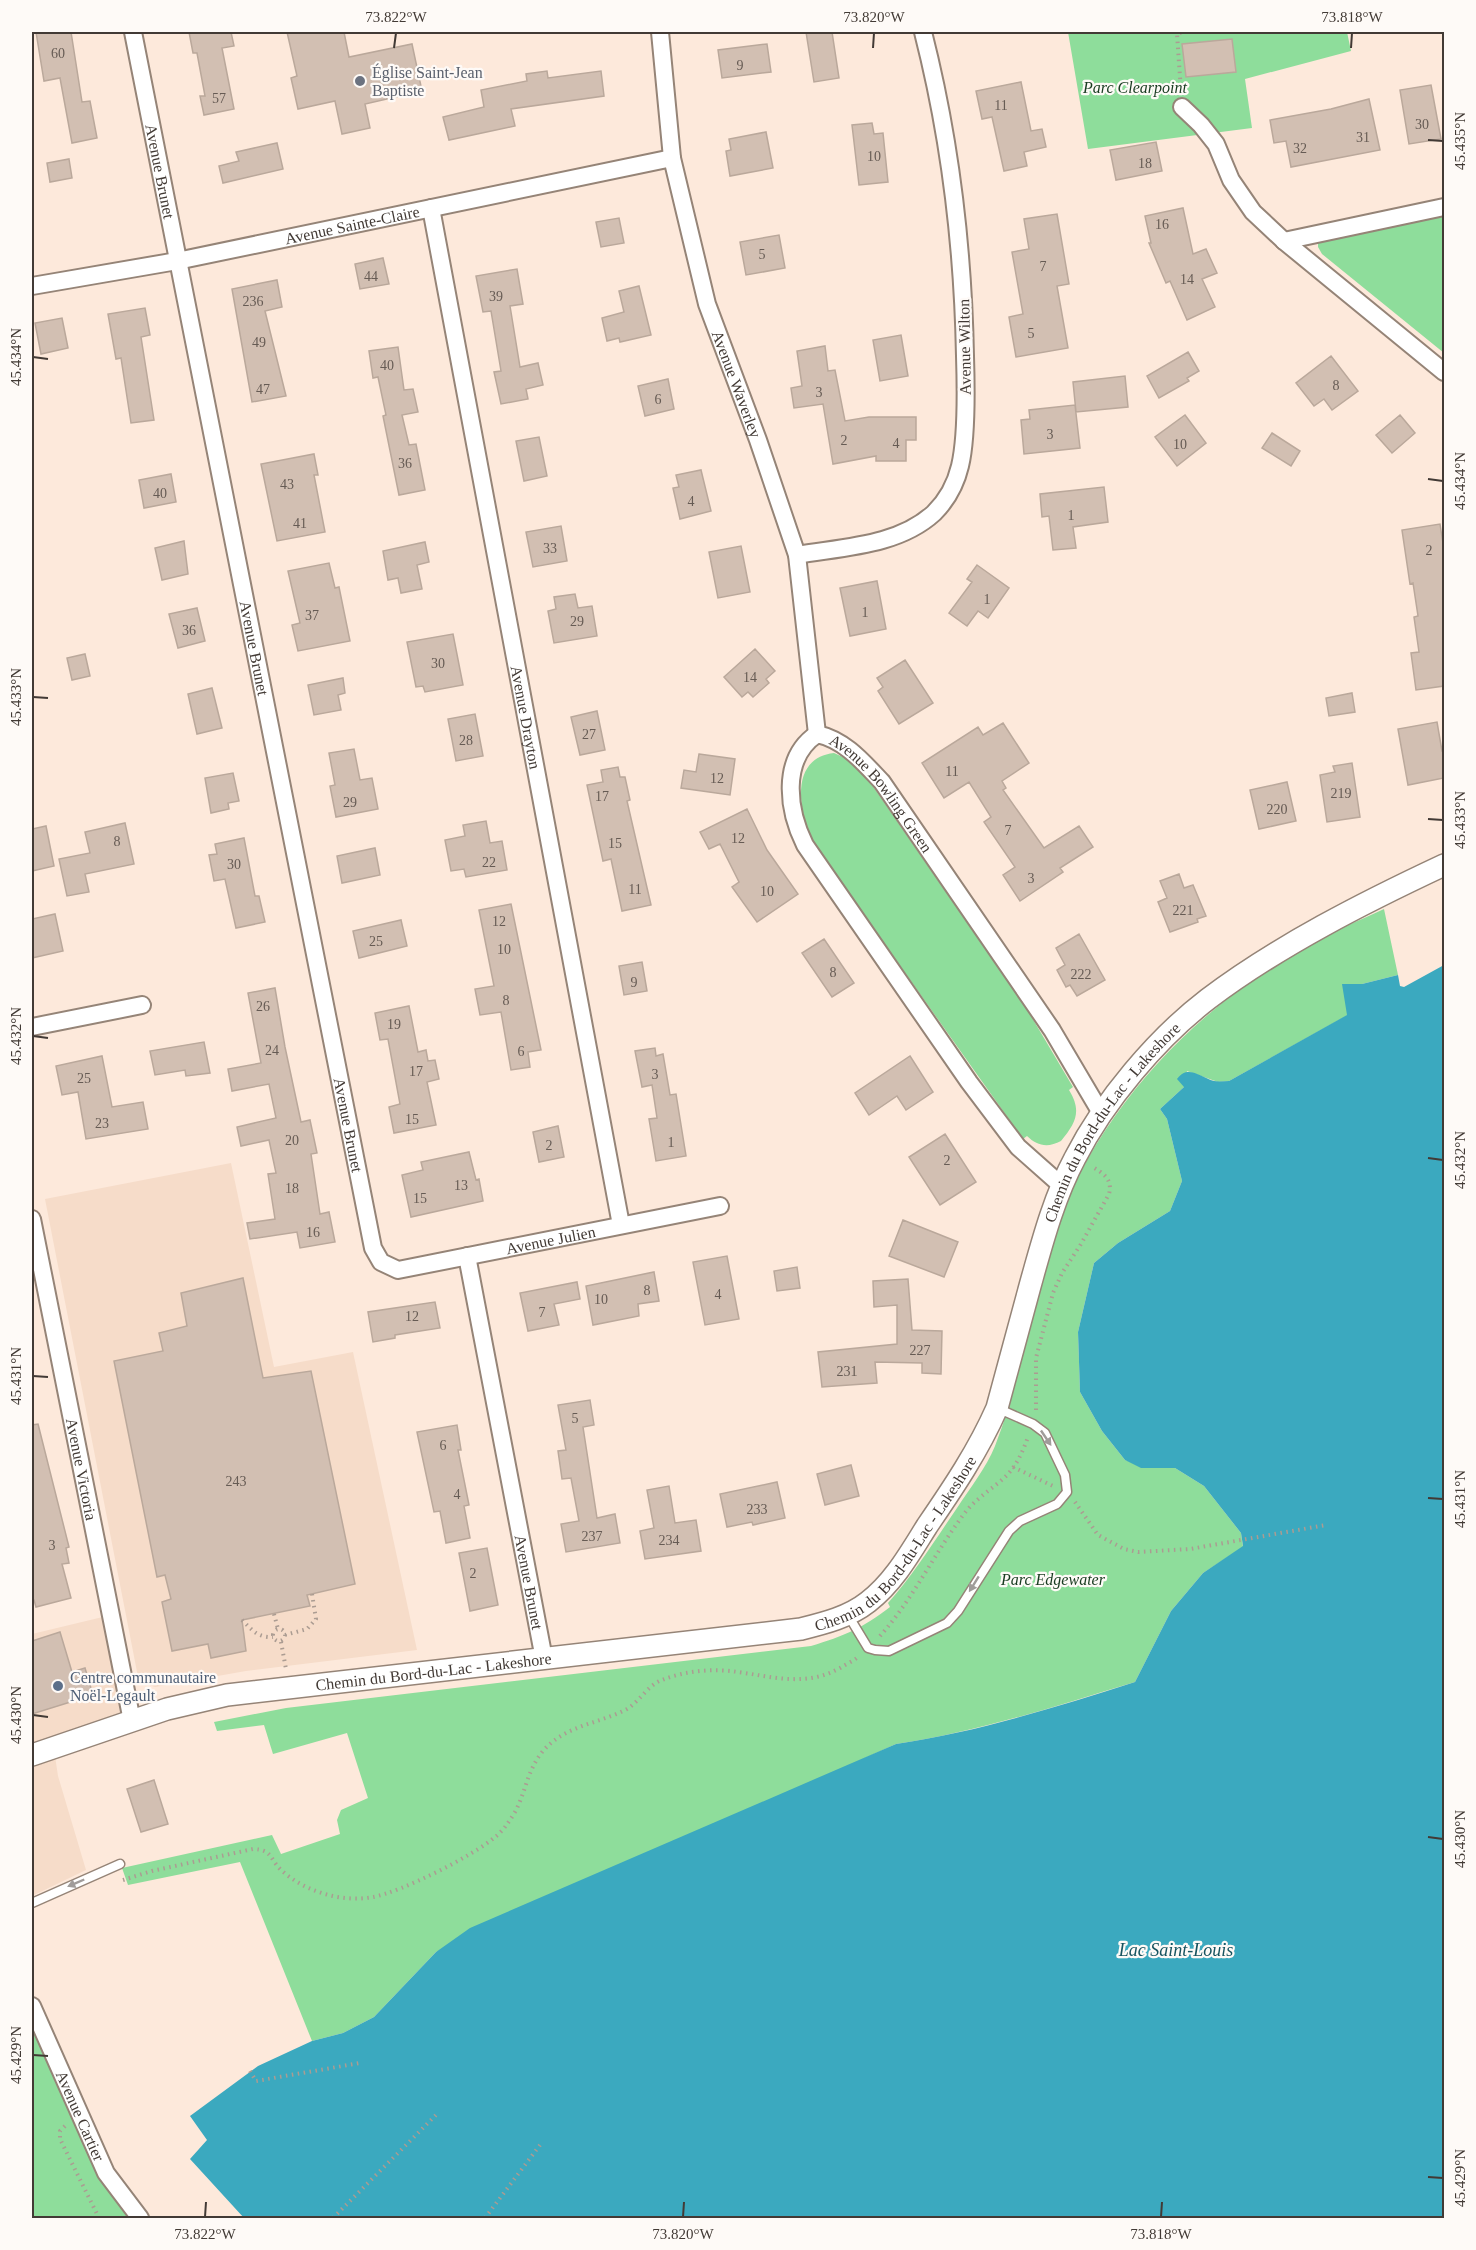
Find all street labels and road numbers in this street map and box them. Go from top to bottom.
street label: Avenue Brunet [142,123,178,221]
street label: Avenue Sainte-Claire [283,203,421,247]
street label: Avenue Wilton [955,299,974,395]
street label: Avenue Waverley [709,328,764,440]
street label: Avenue Brunet [236,599,272,698]
street label: Avenue Drayton [508,664,544,770]
street label: Avenue Bowling Green [827,731,936,856]
street label: Chemin du Bord-du-Lac - Lakeshore [1041,1019,1183,1225]
street label: Avenue Brunet [331,1076,366,1174]
street label: Avenue Julien [505,1223,597,1257]
street label: Avenue Victoria [63,1417,100,1522]
street label: Chemin du Bord-du-Lac - Lakeshore [813,1453,979,1634]
street label: Avenue Brunet [511,1533,546,1632]
street label: Chemin du Bord-du-Lac - Lakeshore [315,1650,552,1694]
street label: Avenue Cartier [53,2068,108,2164]

